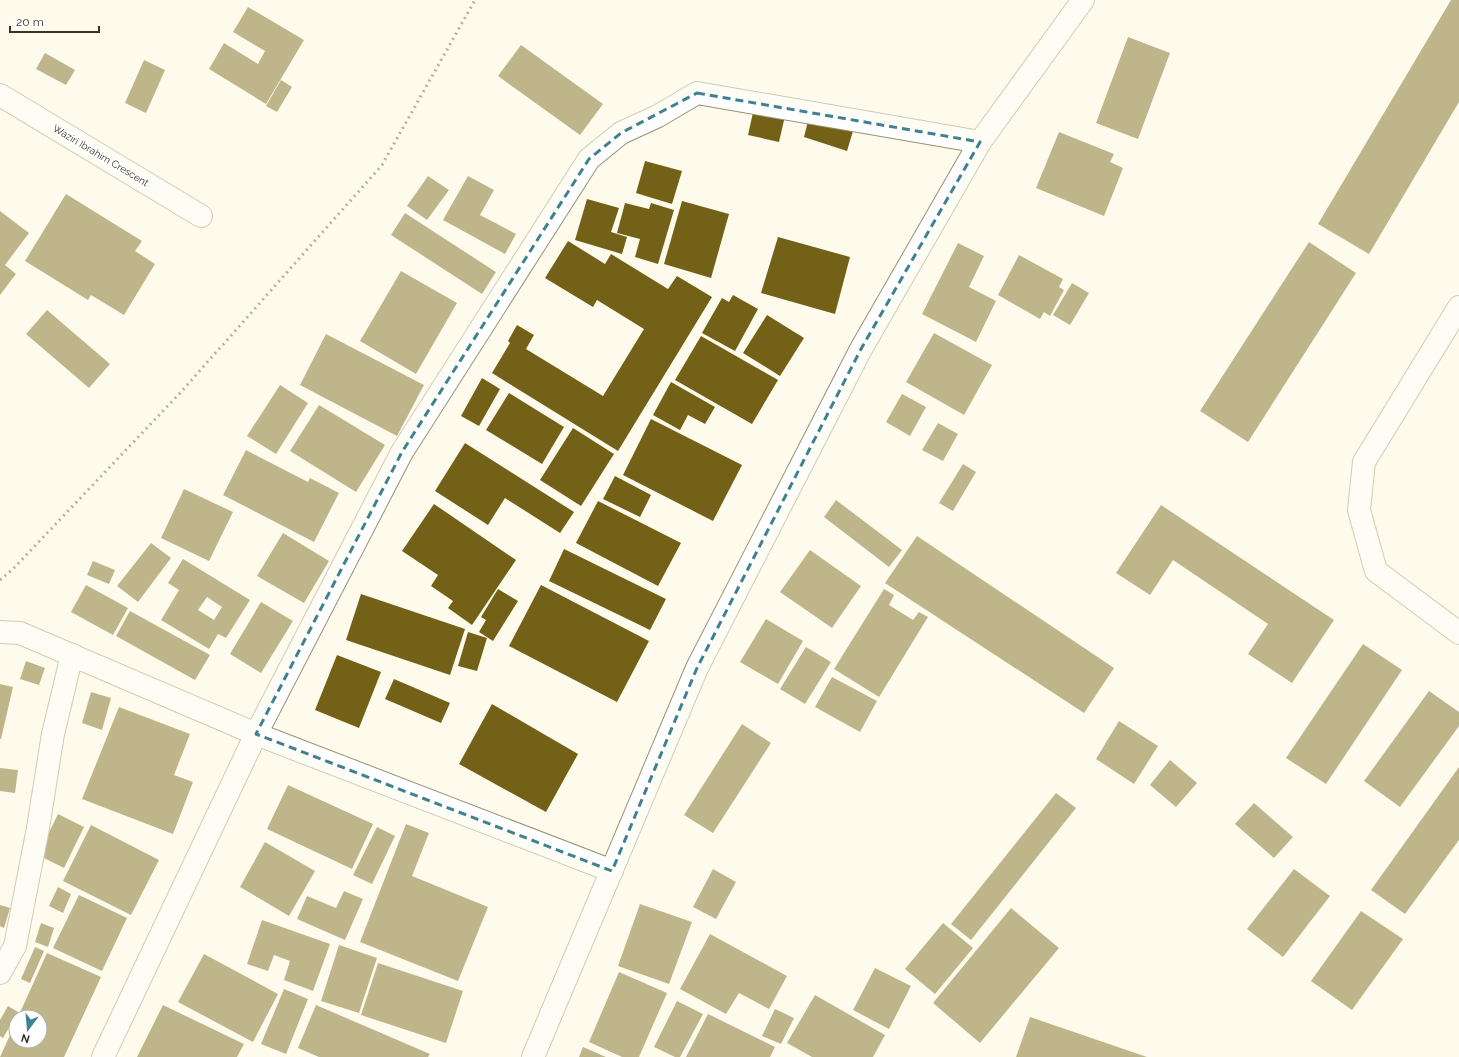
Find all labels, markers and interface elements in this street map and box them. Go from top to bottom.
scale bar [10,8,99,34]
text: 20 m [16,15,44,29]
street label: Waziri Ibrahim Crescent [51,123,151,189]
north arrow [8,1009,48,1049]
text: N [20,1031,31,1046]

